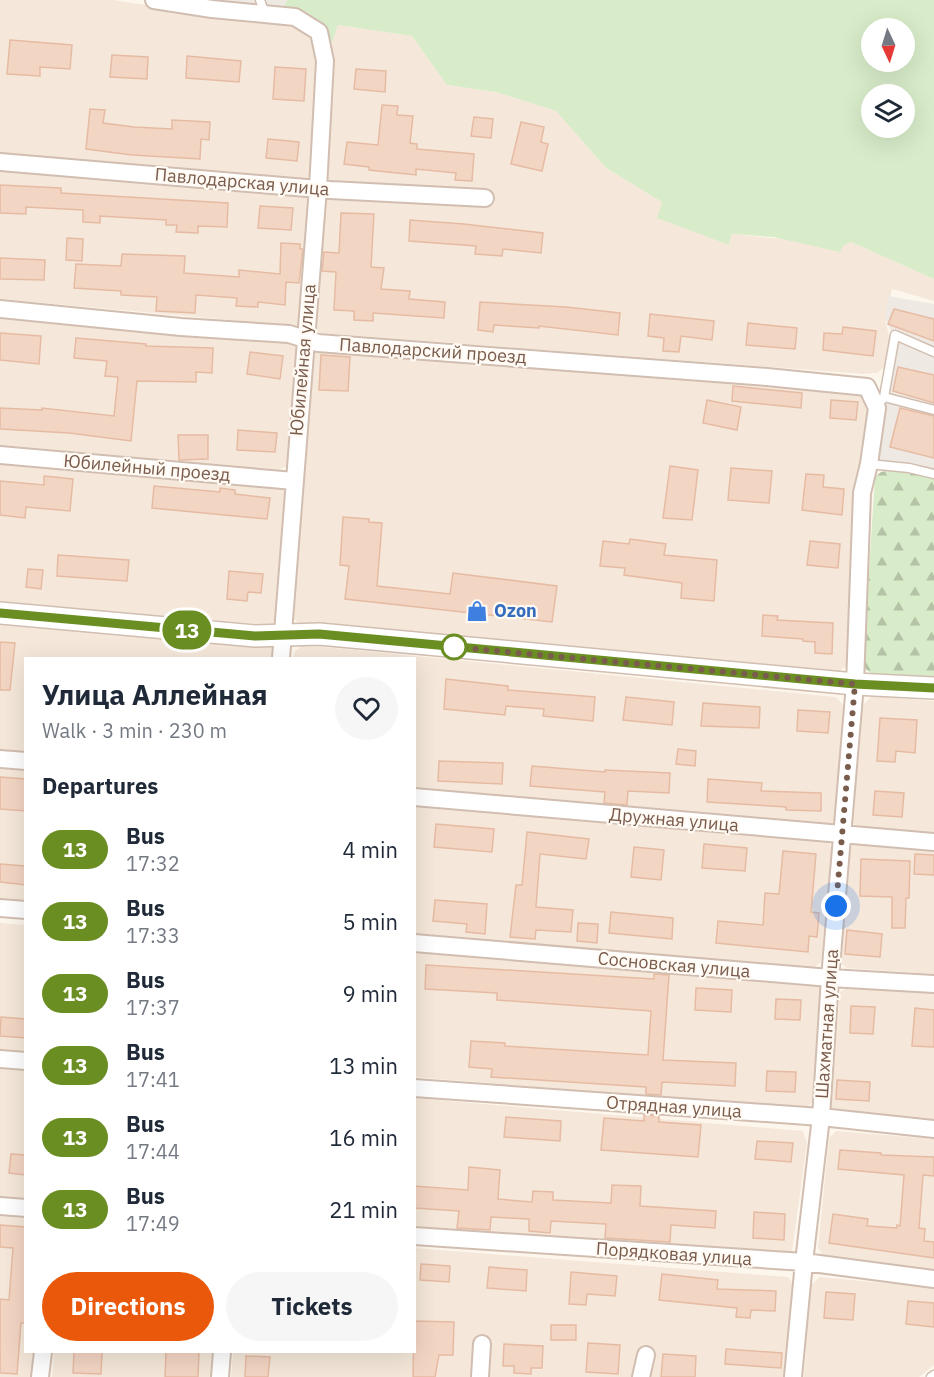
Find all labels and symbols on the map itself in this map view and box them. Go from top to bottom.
north arrow [861,18,915,72]
street label: Павлодарская улица [154,162,331,201]
street label: Юбилейная улица [284,283,321,437]
street label: Павлодарский проезд [339,332,528,369]
street label: Юбилейный проезд [63,449,232,486]
shop icon: Ozon [465,599,489,623]
place label: Ozon [494,599,537,622]
line badge: 13 [160,610,214,650]
unlabelled marker [441,634,467,660]
street label: Дружная улица [608,802,740,837]
your location [821,891,851,921]
street label: Сосновская улица [597,946,752,983]
street label: Шахматная улица [810,948,843,1100]
street label: Отрядная улица [605,1090,743,1123]
street label: Порядковая улица [595,1237,753,1270]

